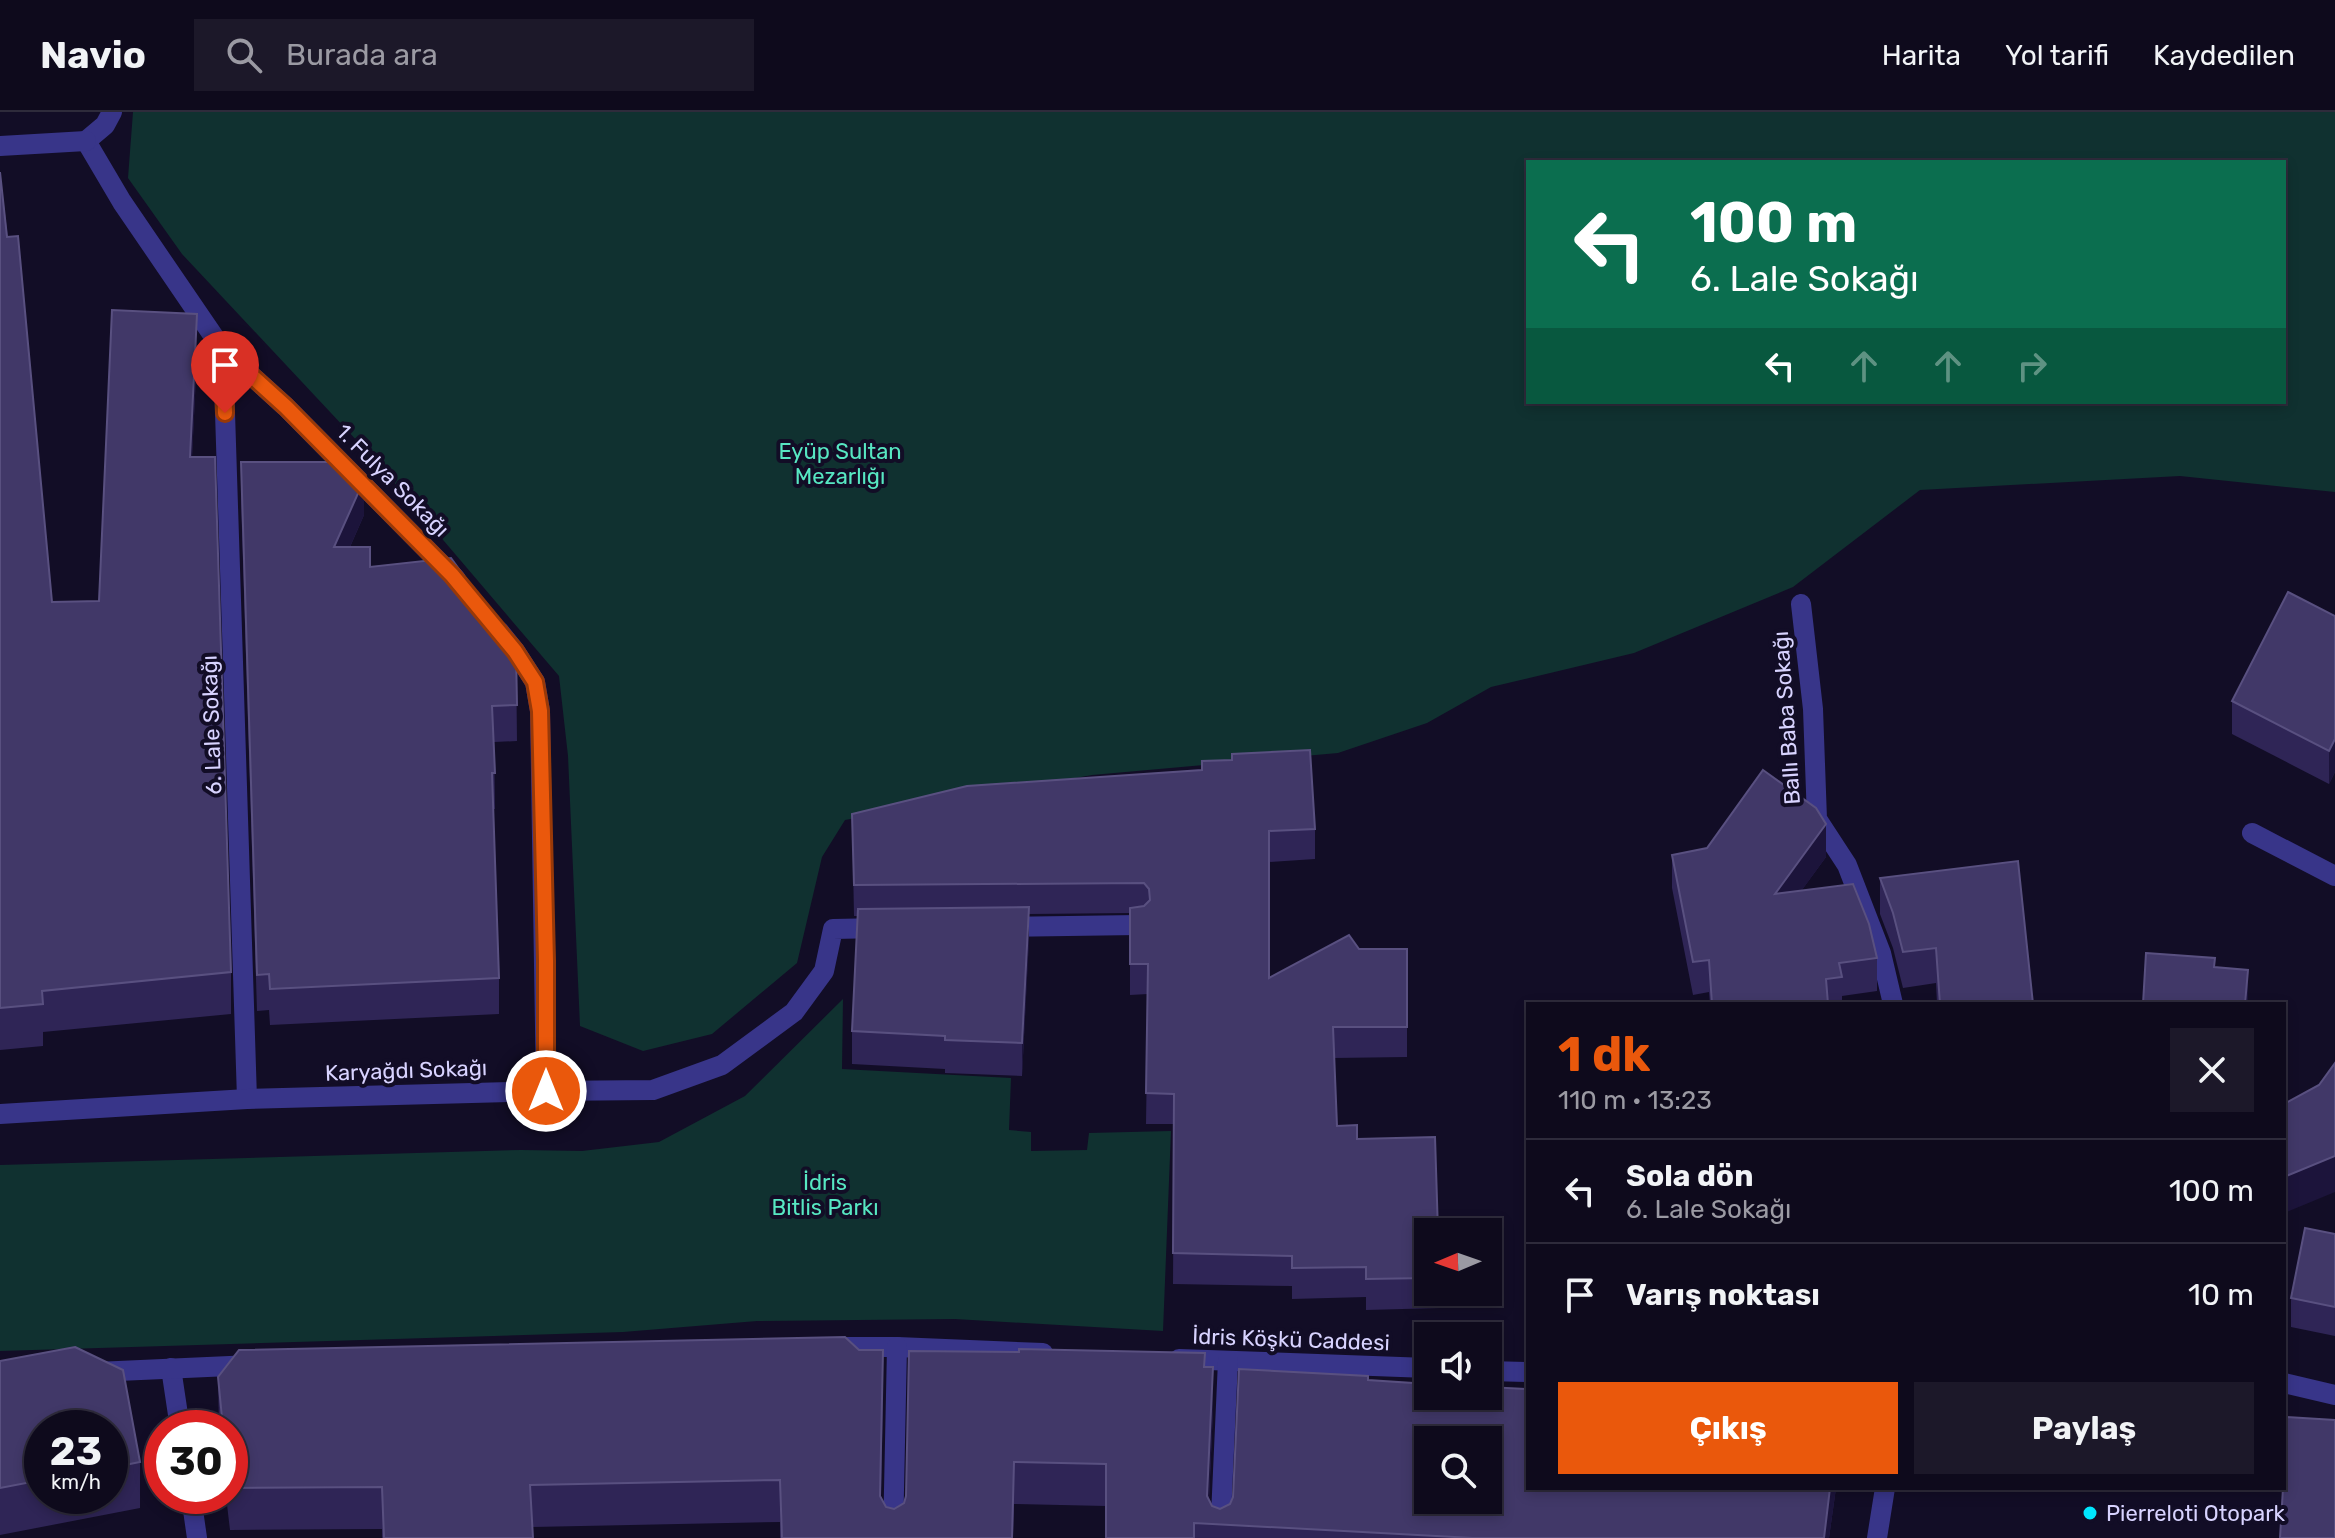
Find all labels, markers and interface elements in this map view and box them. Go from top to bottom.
search box [194,19,754,91]
text: Navio [40,32,146,78]
icon: search [222,33,266,77]
text: Burada ara [286,37,438,73]
text: Harita [1882,39,1961,72]
text: Yol tarifi [2005,39,2109,72]
text: Kaydedilen [2153,39,2295,72]
text: 100 m [1690,190,1857,256]
icon: left [1558,192,1662,296]
text: 6. Lale Sokağı [1690,257,1919,300]
pin [191,331,259,413]
icon: arrive [203,343,247,387]
icon: left [1758,344,1802,388]
icon: ahead [1842,344,1886,388]
icon: ahead [1926,344,1970,388]
icon: right [2010,344,2054,388]
street label: 1. Fulya Sokağı [330,418,455,543]
park label: Eyüp Sultan Mezarlığı [778,438,902,490]
street label: Ballı Baba Sokağı [1767,630,1806,806]
street label: 6. Lale Sokağı [196,655,227,795]
text: 1 dk [1558,1026,1650,1083]
button: close [2170,1028,2254,1112]
position arrow [504,1049,588,1133]
street label: Karyağdı Sokağı [324,1054,488,1087]
text: 110 m · 13:23 [1558,1085,1712,1116]
text: Sola dön [1626,1158,1753,1194]
park label: İdris Bitlis Parkı [772,1169,879,1221]
icon: left [1558,1169,1602,1213]
text: 100 m [2169,1173,2254,1209]
text: 6. Lale Sokağı [1626,1194,1791,1225]
north arrow [1414,1218,1502,1306]
map controls [1414,1218,1502,1514]
icon: arrive [1558,1273,1602,1317]
text: Varış noktası [1626,1277,1820,1313]
text: 10 m [2188,1277,2254,1313]
button: sound [1414,1322,1502,1410]
street label: İdris Köşkü Caddesi [1192,1323,1390,1356]
button: Çıkış [1558,1382,1898,1474]
button: Paylaş [1914,1382,2254,1474]
speed limit sign: 30 [144,1410,248,1514]
button: search [1414,1426,1502,1514]
text: 23 [50,1428,102,1475]
text: km/h [51,1470,101,1494]
place label: Pierreloti Otopark [2106,1500,2286,1527]
marker: Pierreloti Otopark [2081,1504,2099,1522]

